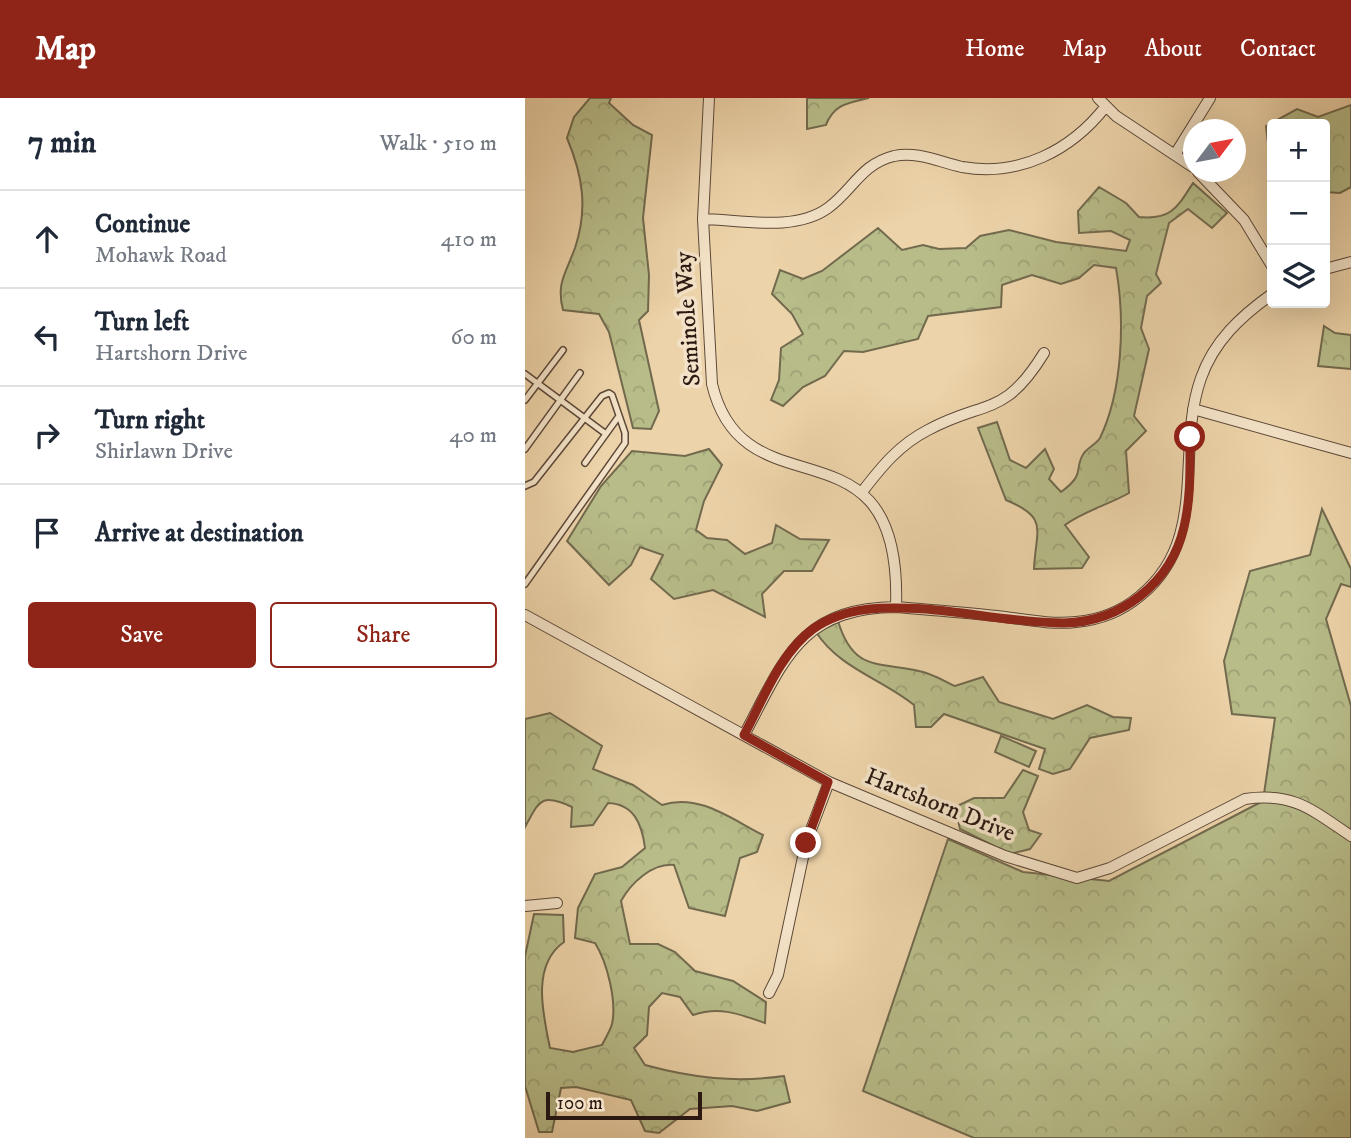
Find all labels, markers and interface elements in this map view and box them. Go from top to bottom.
text: Map [35,29,96,70]
text: Home [965,34,1024,64]
text: Map [1062,34,1107,64]
text: About [1145,34,1202,64]
text: Contact [1240,34,1316,64]
north arrow [1183,119,1246,182]
map controls [1267,119,1330,308]
button: + [1267,119,1330,182]
text: 7 min [28,125,96,162]
text: Walk · 510 m [379,129,497,158]
button: − [1267,182,1330,245]
text: Continue [95,208,190,241]
icon: ahead [28,220,66,258]
text: 410 m [441,225,497,254]
text: Mohawk Road [95,241,227,270]
button: layers [1267,245,1330,308]
street label: Seminole Way [668,250,708,387]
text: Turn left [95,306,189,339]
icon: left [28,318,66,356]
text: 60 m [450,323,497,352]
text: Hartshorn Drive [95,339,248,368]
text: Turn right [95,404,205,437]
icon: right [28,416,66,454]
text: 40 m [449,421,497,450]
route start [1174,421,1205,452]
text: Shirlawn Drive [95,437,233,466]
icon: arrive [28,514,66,552]
text: Arrive at destination [95,517,304,550]
button: Save [28,602,256,668]
button: Share [270,602,497,668]
street label: Hartshorn Drive [861,761,1019,849]
route end [790,827,821,858]
scale bar [546,1089,702,1121]
text: 100 m [557,1092,603,1115]

